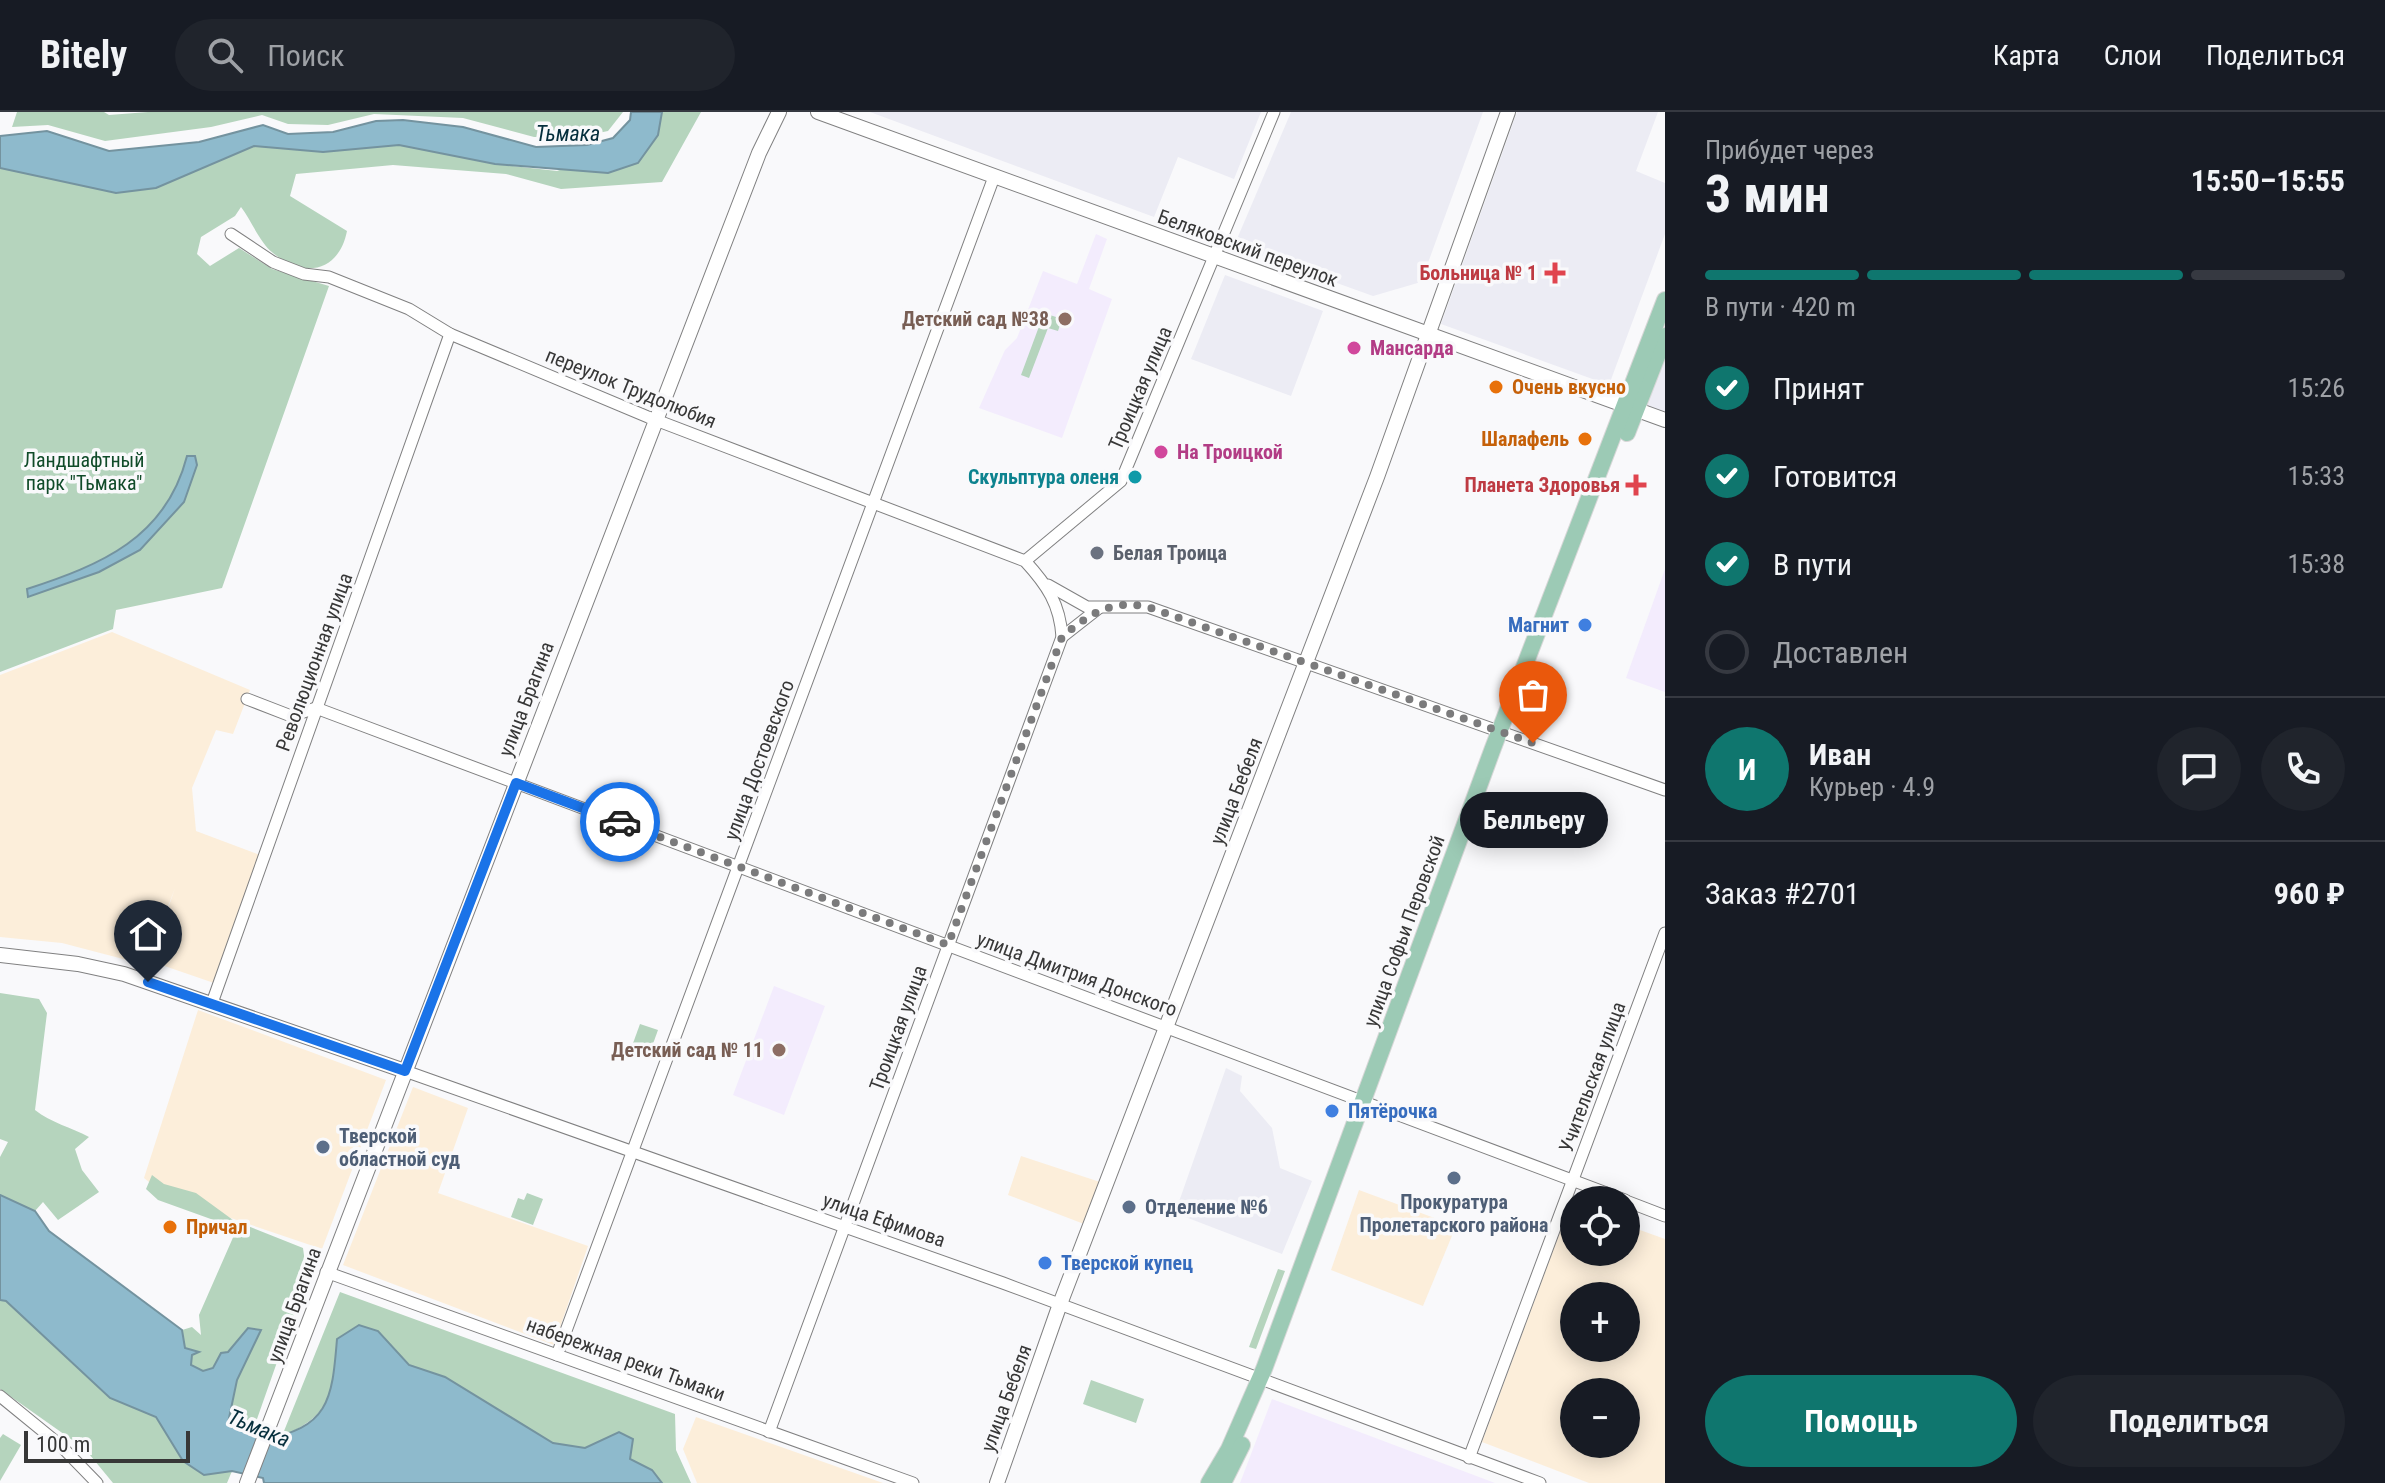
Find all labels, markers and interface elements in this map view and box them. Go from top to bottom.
search box [175,19,735,91]
text: Bitely [40,33,127,77]
icon: search [203,33,247,77]
text: Поиск [267,38,344,73]
text: Карта [1993,39,2060,72]
text: Слои [2104,39,2162,72]
text: Поделиться [2206,39,2345,72]
water label: Тьмака [536,121,600,146]
text: Прибудет через [1705,135,1874,165]
text: 15:50–15:55 [2191,163,2345,198]
text: 3 мин [1705,164,1830,225]
street label: Беляковский переулок [1155,204,1342,292]
place label: Больница № 1 [1419,261,1537,285]
marker: Больница № 1 [1544,262,1566,284]
text: В пути · 420 m [1705,292,1856,322]
place label: Детский сад №38 [902,307,1049,331]
marker: Детский сад №38 [1056,310,1074,328]
street label: Троицкая улица [1103,323,1177,453]
place label: Мансарда [1370,336,1454,360]
marker: Мансарда [1345,339,1363,357]
street label: переулок Трудолюбия [542,343,720,433]
icon: check [1705,366,1749,410]
text: Принят [1773,371,1864,406]
text: 15:26 [2288,373,2345,403]
place label: Очень вкусно [1512,375,1626,399]
marker: Очень вкусно [1487,378,1505,396]
place label: Шалафель [1481,427,1569,451]
marker: Шалафель [1576,430,1594,448]
place label: На Троицкой [1177,440,1283,464]
marker: На Троицкой [1152,443,1170,461]
park label: Ландшафтный парк "Тьмака" [24,448,144,495]
icon: check [1705,454,1749,498]
text: Готовится [1773,459,1897,494]
text: 15:33 [2288,461,2345,491]
place label: Скульптура оленя [968,465,1119,489]
marker: Скульптура оленя [1126,468,1144,486]
place label: Планета Здоровья [1464,473,1620,497]
marker: Планета Здоровья [1627,476,1645,494]
place label: Белая Троица [1113,541,1227,565]
icon: check [1705,542,1749,586]
marker: Белая Троица [1088,544,1106,562]
text: В пути [1773,547,1852,582]
text: 15:38 [2288,549,2345,579]
street label: Революционная улица [271,570,357,754]
place label: Магнит [1508,613,1569,637]
marker: Магнит [1576,616,1594,634]
text: Доставлен [1773,635,1908,670]
street label: улица Брагина [493,638,559,760]
pin [1499,661,1567,743]
icon: bag [1511,673,1555,717]
street label: улица Достоевского [719,676,799,844]
button: chat [2157,727,2241,811]
button: phone [2261,727,2345,811]
street label: улица Бебеля [1205,734,1267,848]
text: Иван [1809,737,1871,772]
text: И [1738,752,1756,787]
text: Курьер · 4.9 [1809,772,1935,802]
courier [580,782,660,862]
callout: Белльеру [1459,791,1607,847]
icon: car [598,800,642,844]
text: Белльеру [1483,805,1585,835]
street label: улица Софьи Перовской [1358,832,1450,1030]
text: Заказ #2701 [1705,876,1860,911]
text: 960 ₽ [2274,876,2345,911]
pin [114,900,182,982]
icon: home [126,912,170,956]
street label: улица Дмитрия Донского [974,927,1180,1021]
street label: Троицкая улица [864,962,932,1094]
street label: Учительская улица [1554,998,1630,1156]
place label: Детский сад № 11 [611,1038,763,1062]
marker: Детский сад № 11 [770,1041,788,1059]
place label: Пятёрочка [1348,1099,1437,1123]
marker: Пятёрочка [1323,1102,1341,1120]
place label: Тверской областной суд [339,1124,460,1171]
marker: Тверской областной суд [314,1138,332,1156]
marker: Прокуратура Пролетарского района [1445,1169,1463,1187]
map controls [1560,1186,1640,1458]
button: locate [1560,1186,1640,1266]
street label: улица Ефимова [820,1188,948,1252]
place label: Прокуратура Пролетарского района [1360,1190,1548,1237]
place label: Отделение №6 [1145,1195,1268,1219]
marker: Отделение №6 [1120,1198,1138,1216]
place label: Причал [186,1215,247,1239]
marker: Причал [161,1218,179,1236]
street label: улица Брагина [262,1244,326,1366]
place label: Тверской купец [1061,1251,1193,1275]
marker: Тверской купец [1036,1254,1054,1272]
button: + [1560,1282,1640,1362]
street label: набережная реки Тьмаки [523,1312,729,1406]
street label: улица Бебеля [976,1341,1036,1455]
button: Помощь [1705,1375,2017,1467]
button: Поделиться [2033,1375,2345,1467]
button: − [1560,1378,1640,1458]
water label: Тьмака [224,1404,294,1452]
scale bar [24,1427,190,1463]
text: 100 m [36,1432,90,1457]

